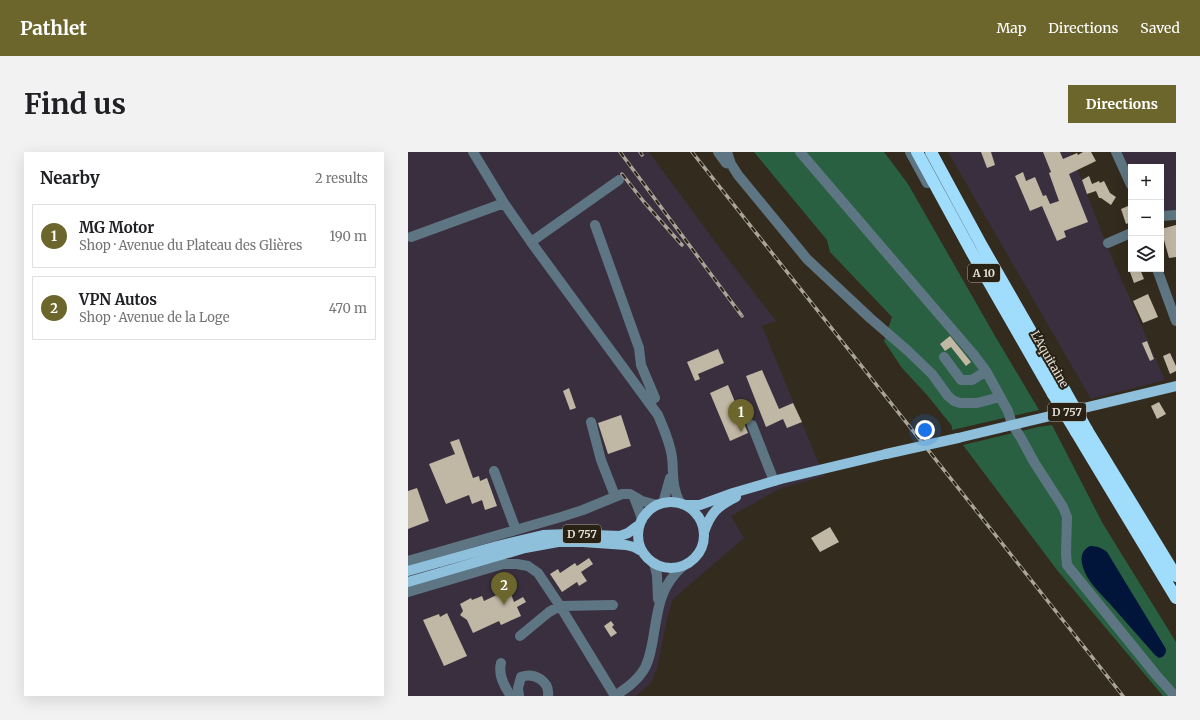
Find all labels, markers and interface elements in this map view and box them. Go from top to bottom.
text: Pathlet [20,16,87,40]
text: Map [996,19,1026,37]
text: Directions [1048,19,1118,37]
text: Saved [1140,19,1180,37]
button: Directions [1068,85,1176,123]
text: Find us [24,86,126,122]
map controls [1128,164,1164,272]
button: + [1128,164,1164,200]
text: Nearby [40,167,100,189]
text: 2 results [315,170,368,187]
button: − [1128,200,1164,236]
text: MG Motor [79,218,154,237]
text: 1 [51,228,57,245]
text: 190 m [330,228,367,245]
button: layers [1128,236,1164,272]
text: Shop · Avenue du Plateau des Glières [79,237,302,254]
road number: A 10 [968,264,1000,282]
text: VPN Autos [79,290,157,309]
text: 2 [50,300,58,317]
text: 470 m [329,300,367,317]
text: Shop · Avenue de la Loge [79,309,229,326]
street label: L'Aquitaine [1028,328,1072,390]
pin: 1 [728,399,754,432]
road number: D 757 [1048,403,1086,421]
your location [915,420,935,440]
road number: D 757 [563,525,601,543]
pin: 2 [491,572,517,605]

